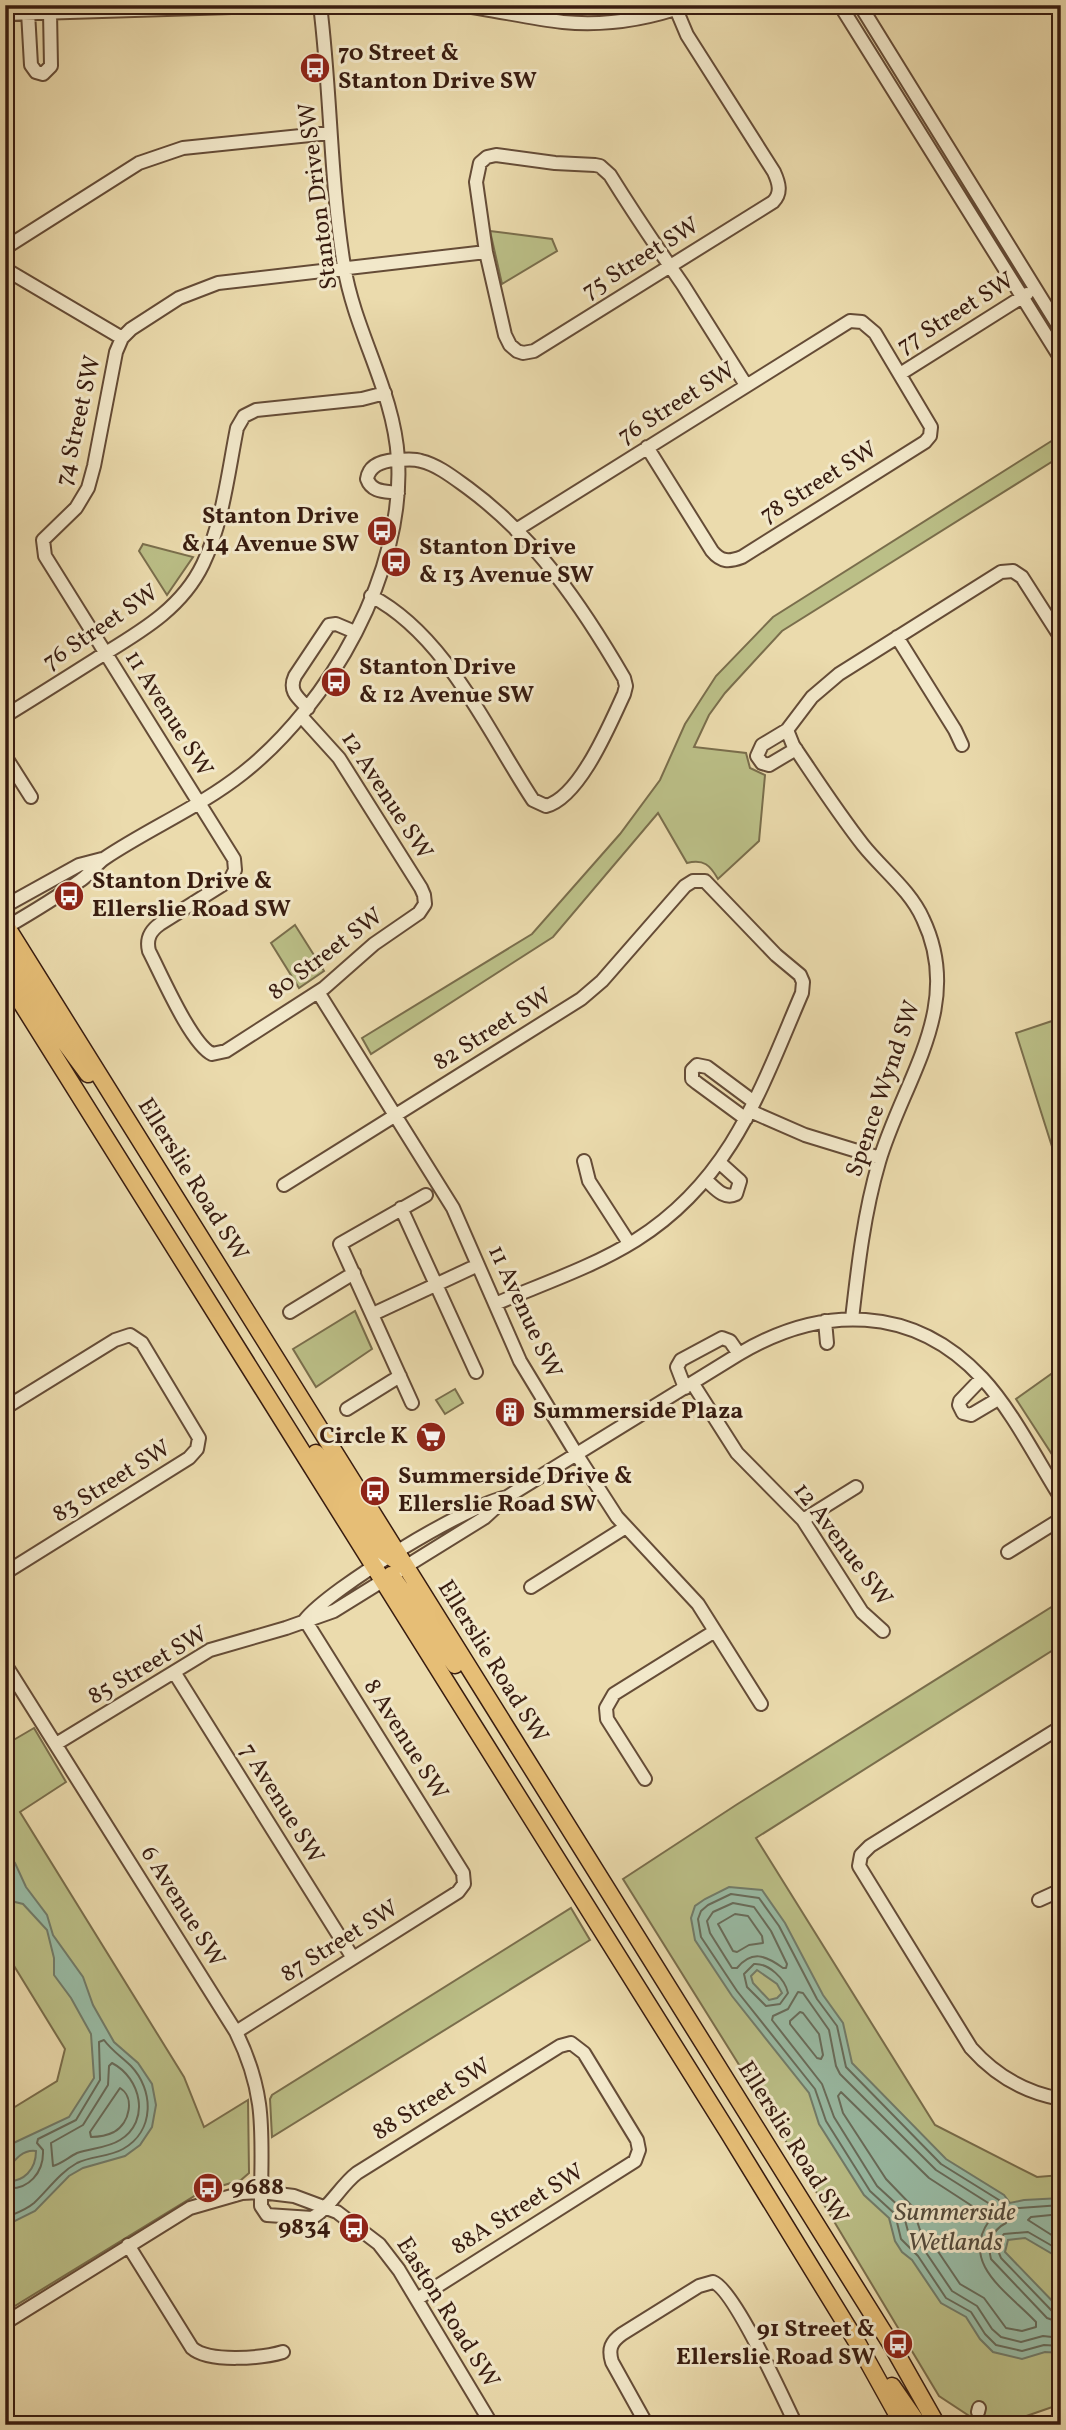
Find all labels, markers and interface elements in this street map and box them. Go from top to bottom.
place label: 70 Street & Stanton Drive SW [338,37,537,99]
bus stop icon: 70 Street & Stanton Drive SW [298,51,332,85]
street label: Stanton Drive SW [291,100,347,292]
street label: 75 Street SW [576,209,706,309]
street label: 77 Street SW [891,264,1021,364]
street label: 74 Street SW [47,352,111,490]
street label: 76 Street SW [612,354,742,454]
street label: 78 Street SW [754,433,884,533]
place label: Stanton Drive & 14 Avenue SW [182,500,359,562]
bus stop icon: Stanton Drive & 14 Avenue SW [365,514,399,548]
place label: Stanton Drive & 13 Avenue SW [419,531,594,593]
bus stop icon: Stanton Drive & 13 Avenue SW [379,545,413,579]
street label: 76 Street SW [36,577,166,679]
street label: 11 Avenue SW [116,644,220,784]
place label: Stanton Drive & 12 Avenue SW [359,651,534,713]
bus stop icon: Stanton Drive & 12 Avenue SW [319,665,353,699]
street label: 12 Avenue SW [332,725,440,867]
place label: Stanton Drive & Ellerslie Road SW [92,865,291,927]
bus stop icon: Stanton Drive & Ellerslie Road SW [52,879,86,913]
street label: 80 Street SW [261,901,391,1009]
street label: 82 Street SW [427,980,559,1080]
street label: Spence Wynd SW [838,996,930,1182]
street label: Ellerslie Road SW [128,1092,256,1268]
street label: 11 Avenue SW [478,1240,570,1384]
building icon: Summerside Plaza [493,1395,527,1429]
place label: Summerside Plaza [533,1395,743,1429]
place label: Circle K [319,1420,409,1454]
supermarket icon: Circle K [414,1420,448,1454]
street label: 83 Street SW [46,1432,178,1532]
place label: Summerside Drive & Ellerslie Road SW [398,1460,633,1522]
bus stop icon: Summerside Drive & Ellerslie Road SW [358,1474,392,1508]
street label: 12 Avenue SW [784,1476,900,1614]
street label: Ellerslie Road SW [428,1574,556,1750]
street label: 85 Street SW [82,1618,214,1714]
street label: 8 Avenue SW [354,1673,456,1807]
street label: 7 Avenue SW [230,1737,332,1871]
street label: 6 Avenue SW [131,1840,233,1974]
street label: 87 Street SW [275,1892,405,1992]
street label: 88 Street SW [366,2050,498,2150]
street label: Ellerslie Road SW [728,2055,856,2231]
street label: 88A Street SW [445,2156,591,2264]
bus stop icon: 9688 [191,2171,225,2205]
place label: 9688 [231,2171,284,2205]
water label: Summerside Wetlands [894,2195,1016,2261]
place label: 9834 [278,2211,331,2245]
bus stop icon: 9834 [337,2211,371,2245]
street label: Easton Road SW [387,2231,507,2395]
place label: 91 Street & Ellerslie Road SW [676,2313,875,2375]
bus stop icon: 91 Street & Ellerslie Road SW [881,2327,915,2361]

